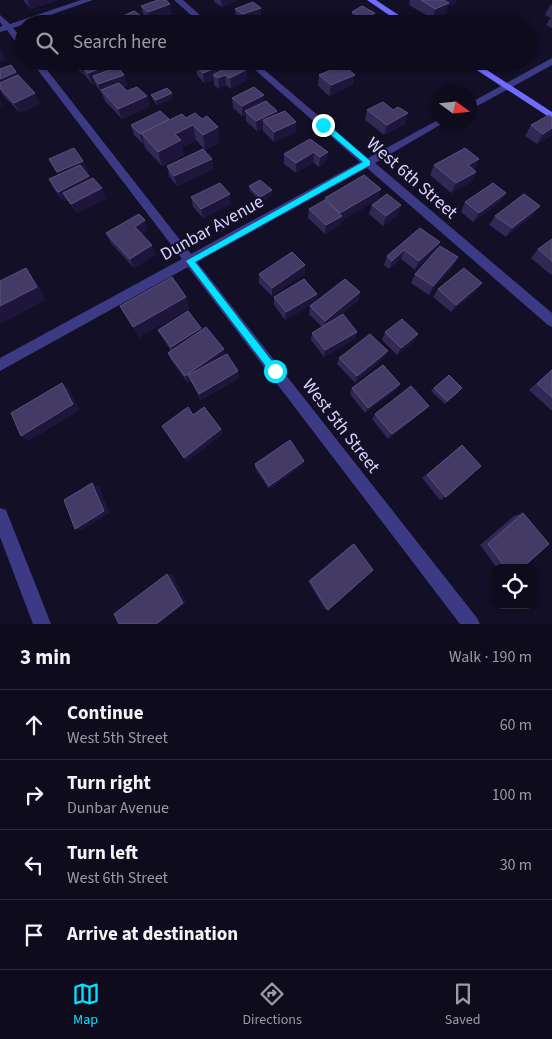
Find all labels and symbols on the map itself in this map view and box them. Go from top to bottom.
north arrow [432,85,477,130]
route end [312,114,335,137]
street label: West 6th Street [361,131,463,225]
street label: Dunbar Avenue [156,189,268,267]
route start [264,360,287,383]
street label: West 5th Street [296,374,386,478]

